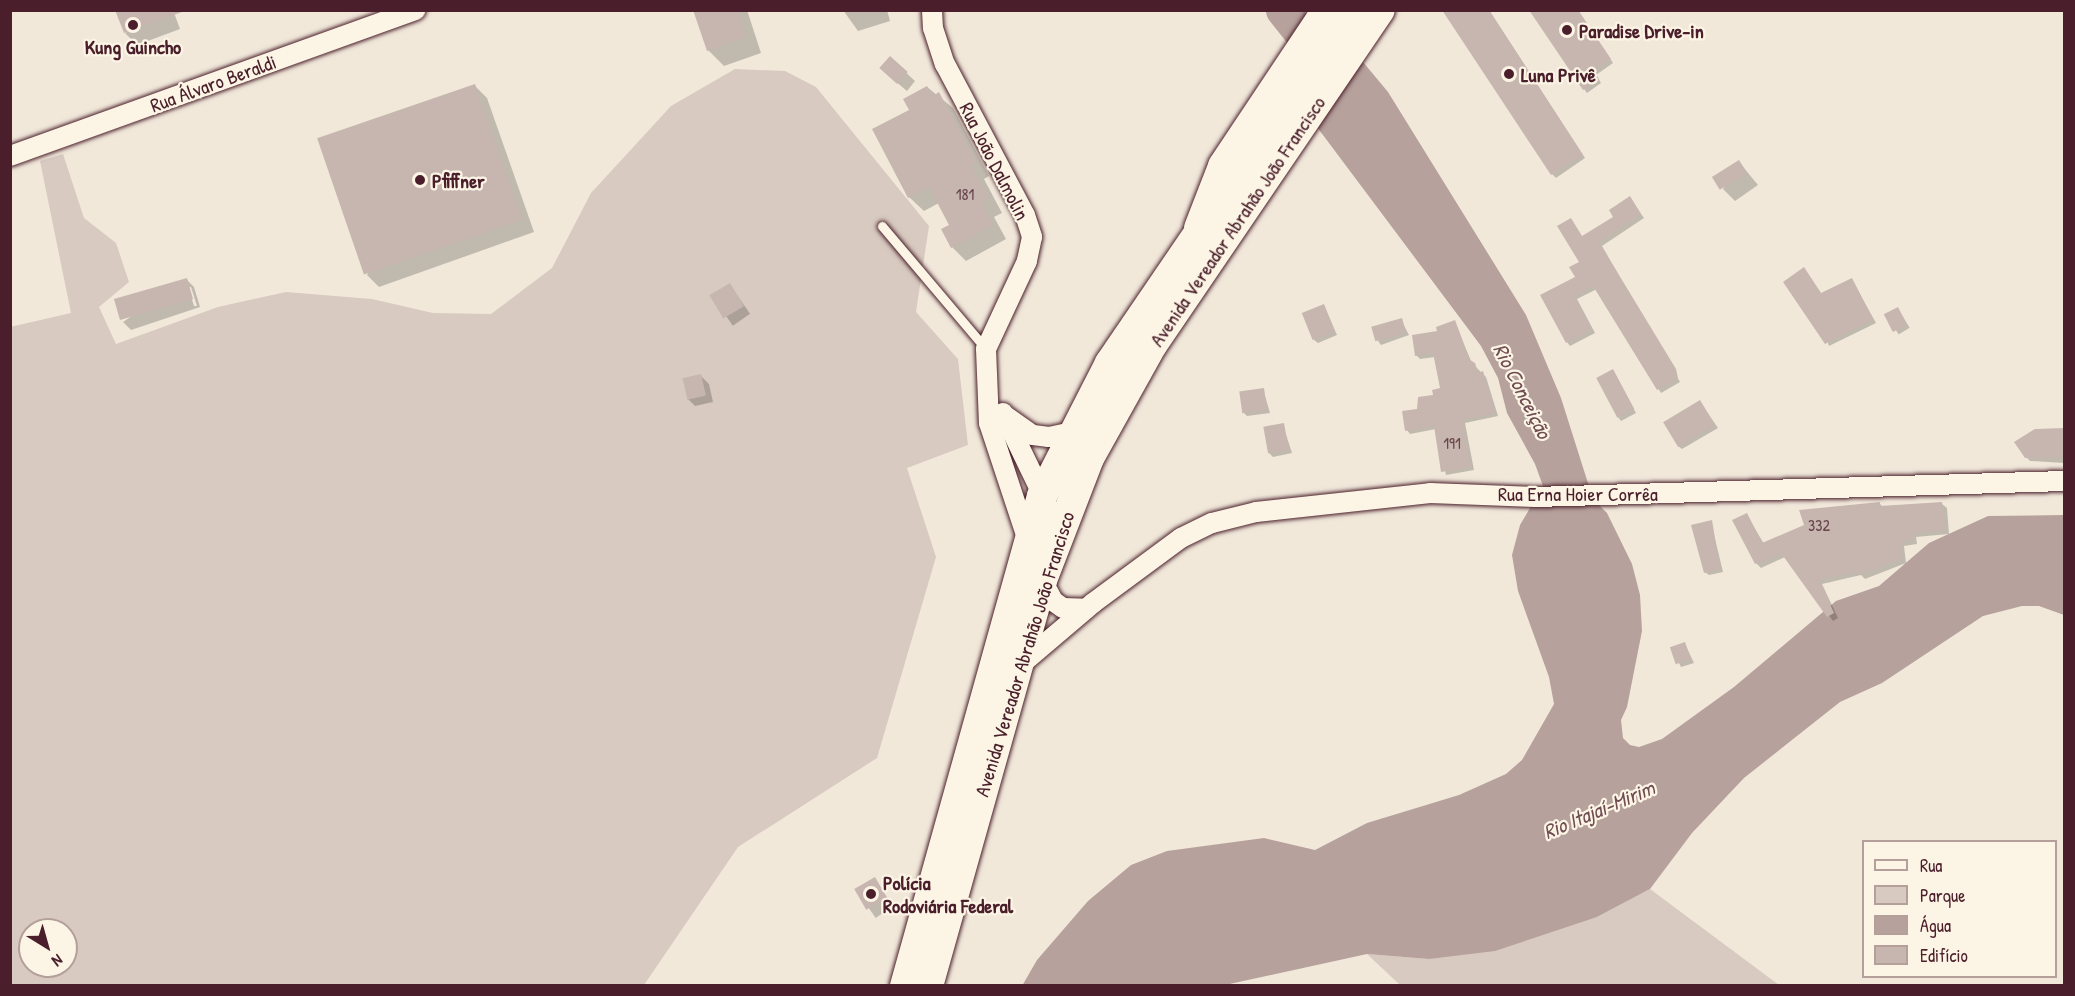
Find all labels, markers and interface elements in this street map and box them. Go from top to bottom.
marker: Kung Guincho [126,18,140,32]
place label: Paradise Drive-in [1579,18,1704,42]
marker: Paradise Drive-in [1560,23,1574,37]
place label: Kung Guincho [85,34,181,58]
street label: Rua Álvaro Beraldi [147,49,279,117]
place label: Luna Privê [1521,62,1596,86]
marker: Luna Privê [1502,67,1516,81]
street label: Avenida Vereador Abrahão João Francisco [1144,91,1330,351]
street label: Rua João Dalmolin [955,98,1035,224]
place label: Pfiffner [432,168,485,192]
marker: Pfiffner [413,173,427,187]
house number: 181 [956,184,974,204]
water label: Rio Conceição [1487,339,1557,443]
house number: 191 [1443,433,1461,453]
street label: Rua Erna Hoier Corrêa [1498,481,1658,505]
street label: Avenida Vereador Abrahão João Francisco [969,509,1079,799]
house number: 332 [1808,515,1830,535]
water label: Rio Itajaí-Mirim [1540,775,1658,845]
legend [1862,840,2057,978]
text: Rua [1920,853,1942,878]
place label: Polícia Rodoviária Federal [883,870,1013,917]
text: Parque [1920,883,1965,908]
marker: Polícia Rodoviária Federal [864,887,878,901]
text: Água [1920,913,1951,938]
north arrow [18,918,78,978]
text: Edifício [1920,943,1968,968]
text: N [48,949,68,972]

